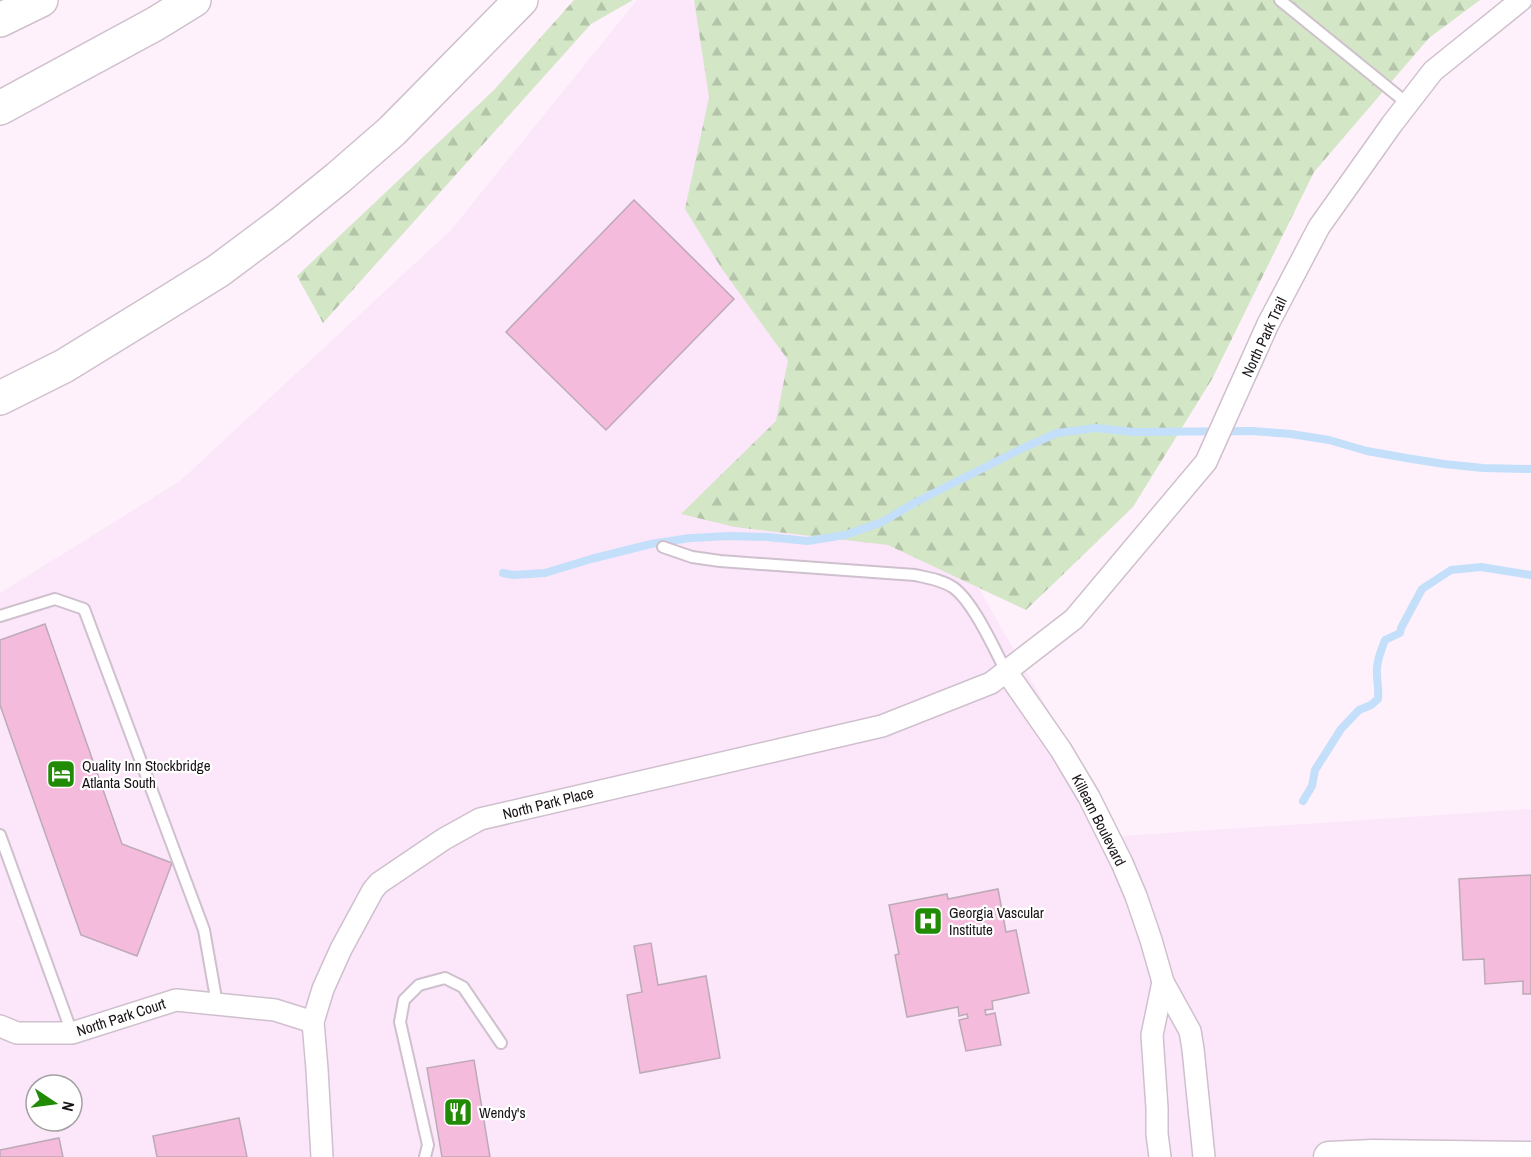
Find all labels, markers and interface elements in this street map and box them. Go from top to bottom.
street label: North Park Trail [1236,294,1292,380]
place label: Quality Inn Stockbridge Atlanta South [81,755,211,793]
hotel icon: Quality Inn Stockbridge Atlanta South [45,758,77,790]
street label: Killearn Boulevard [1067,770,1131,870]
street label: North Park Place [500,782,596,824]
place label: Georgia Vascular Institute [949,902,1044,940]
hospital icon: Georgia Vascular Institute [912,905,944,937]
street label: North Park Court [74,993,169,1041]
north arrow [24,1073,84,1133]
restaurant icon: Wendy's [442,1096,474,1128]
text: N [57,1099,80,1113]
place label: Wendy's [479,1102,526,1123]

